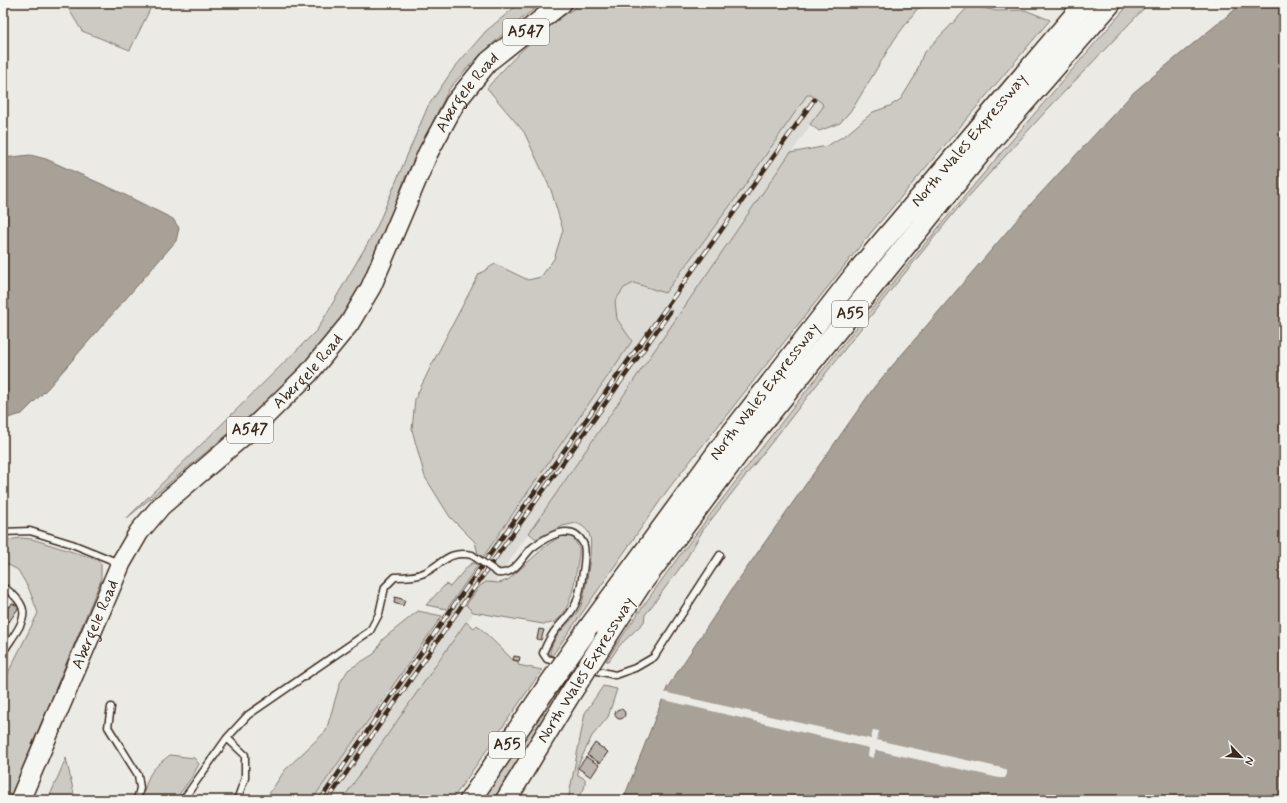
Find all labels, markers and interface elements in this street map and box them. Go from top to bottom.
road number: A547 [503,19,549,45]
street label: Abergele Road [431,47,503,136]
street label: North Wales Expressway [906,69,1031,211]
road number: A55 [832,301,868,327]
street label: North Wales Expressway [705,318,824,464]
street label: Abergele Road [268,329,347,414]
road number: A547 [227,417,273,443]
street label: Abergele Road [67,576,123,672]
street label: North Wales Expressway [532,593,640,747]
road number: A55 [489,732,525,758]
north arrow [1221,737,1261,777]
text: N [1241,755,1257,767]

